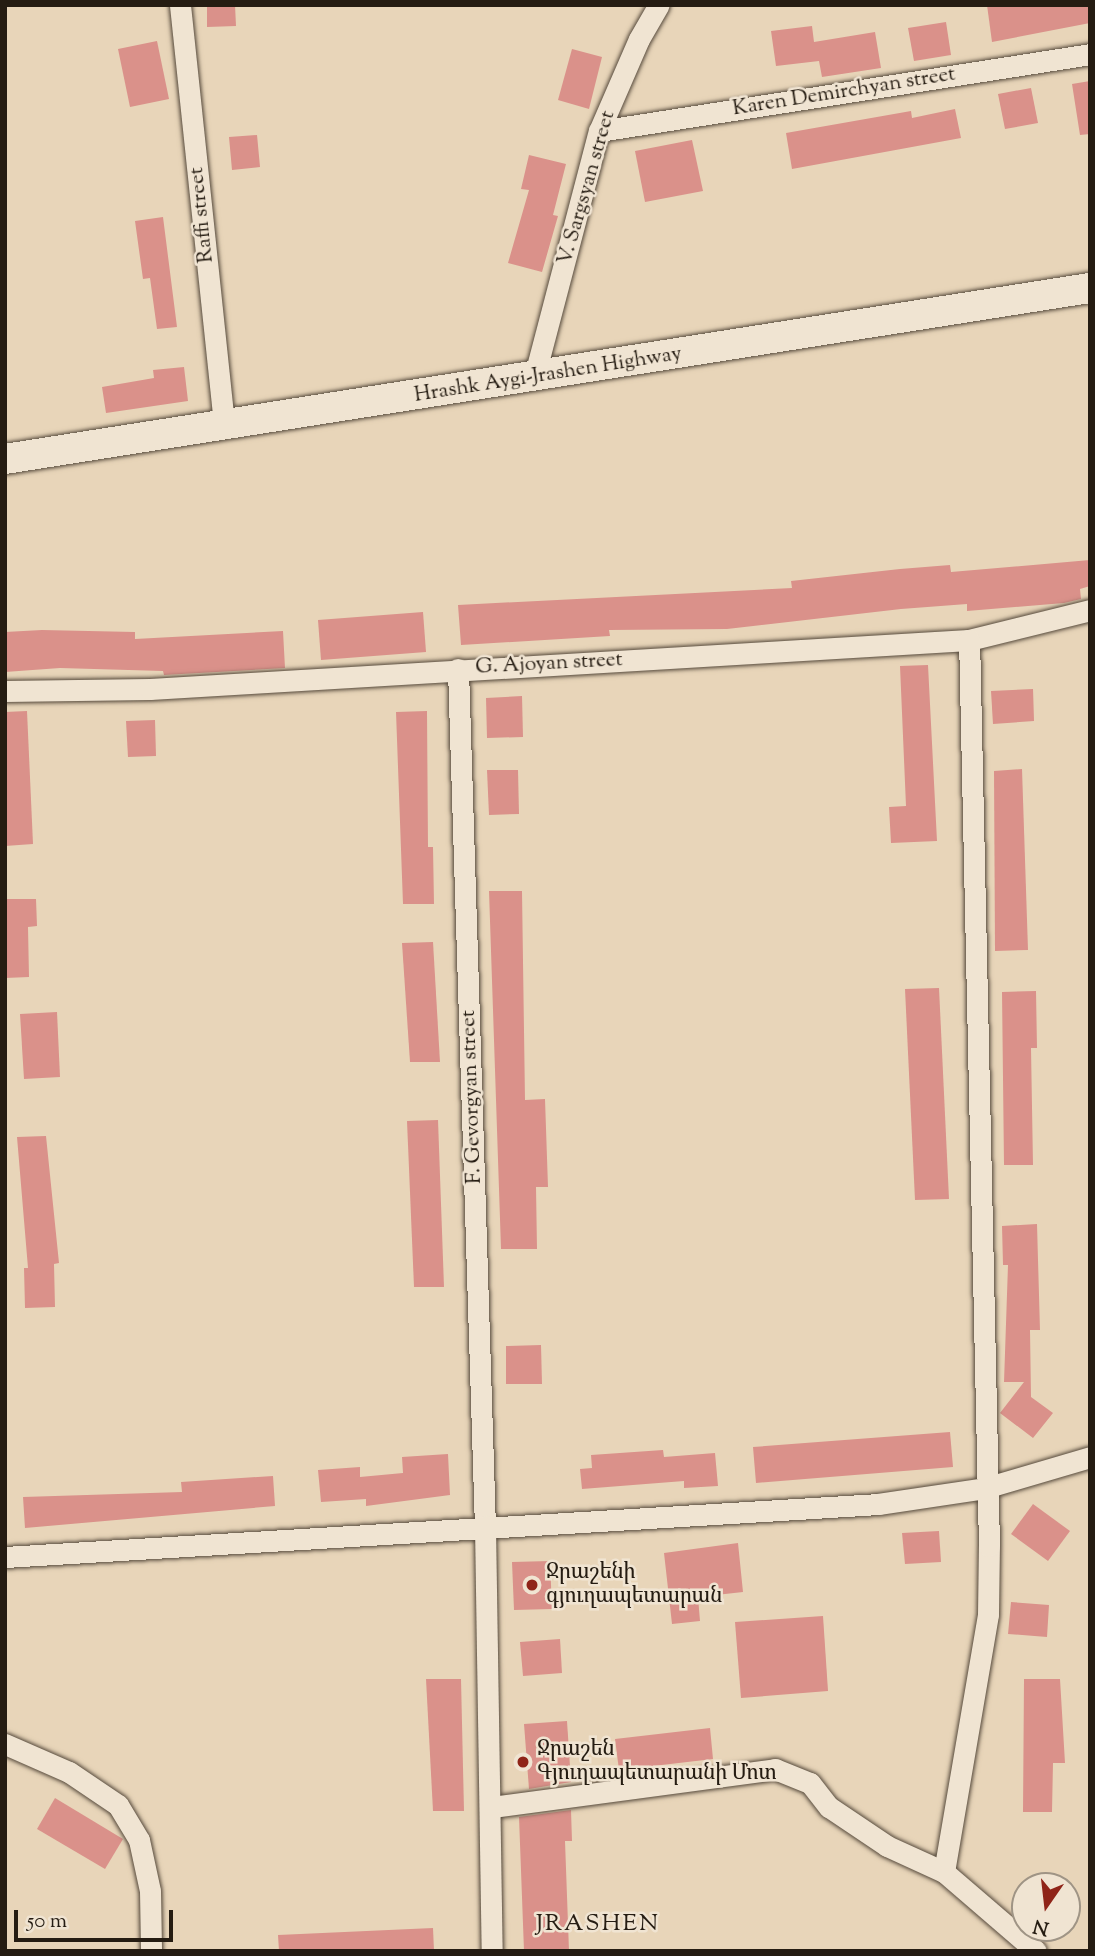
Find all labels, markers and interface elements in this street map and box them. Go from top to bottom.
street label: Karen Demirchyan street [731,62,957,122]
street label: V. Sargsyan street [553,108,621,268]
street label: Raffi street [184,166,220,264]
street label: Hrashk Aygi-Jrashen Highway [413,341,683,409]
street label: G. Ajoyan street [475,648,623,680]
street label: F. Gevorgyan street [456,1010,488,1184]
place label: Ջրաշենի գյուղապետարան [546,1560,722,1610]
marker: Ջրաշենի գյուղապետարան [524,1577,540,1593]
place label: Ջրաշեն Գյուղապետարանի Մոտ [537,1737,777,1787]
marker: Ջրաշեն Գյուղապետարանի Մոտ [515,1754,531,1770]
north arrow [1011,1872,1081,1942]
scale bar [18,1896,177,1940]
text: 50 m [27,1907,67,1937]
district label: JRASHEN [537,1911,659,1939]
text: N [1031,1911,1052,1941]

